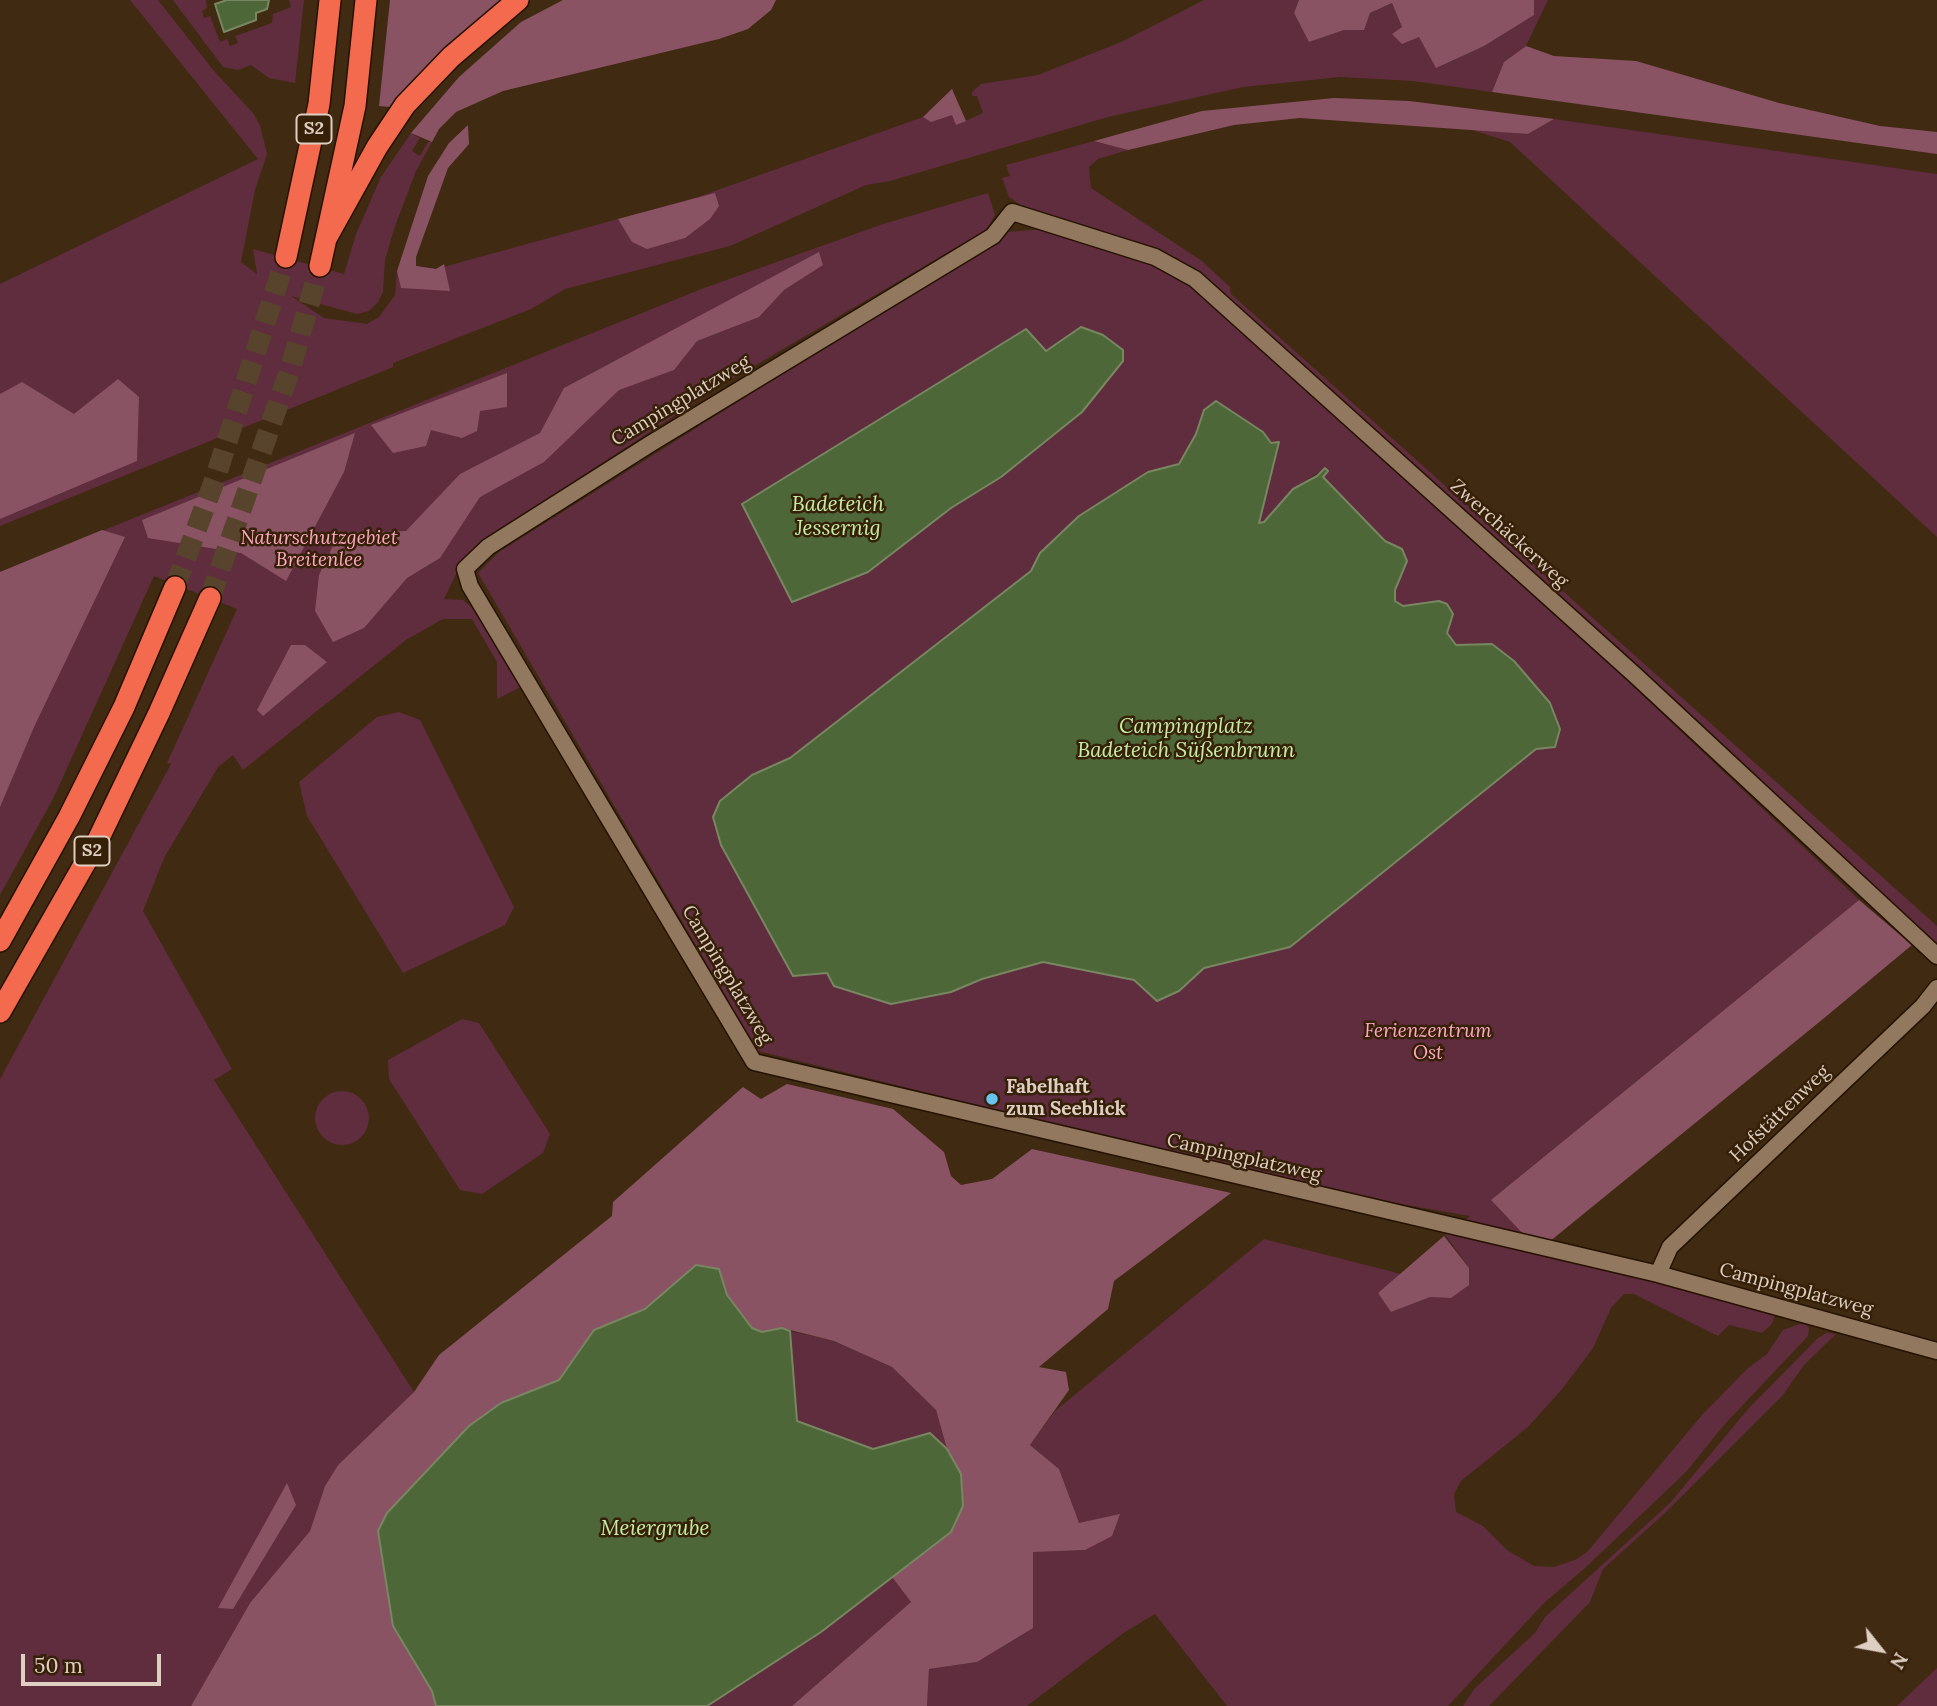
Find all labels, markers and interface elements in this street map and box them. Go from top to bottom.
road number: S2 [296,114,332,144]
street label: Campingplatzweg [607,351,755,451]
street label: Zwerchäckerweg [1445,475,1573,593]
water label: Badeteich Jessernig [792,492,884,542]
park label: Naturschutzgebiet Breitenlee [240,528,398,572]
water label: Campingplatz Badeteich Süßenbrunn [1077,714,1295,764]
road number: S2 [74,836,110,866]
street label: Campingplatzweg [677,901,777,1049]
park label: Ferienzentrum Ost [1364,1021,1492,1065]
street label: Hofstättenweg [1725,1061,1835,1167]
place label: Fabelhaft zum Seeblick [1006,1077,1126,1121]
marker: Fabelhaft zum Seeblick [984,1091,1000,1107]
street label: Campingplatzweg [1164,1129,1324,1187]
street label: Campingplatzweg [1717,1259,1875,1321]
water label: Meiergrube [601,1516,709,1542]
north arrow [1846,1615,1916,1685]
scale bar [24,1640,164,1684]
text: N [1885,1648,1913,1673]
text: 50 m [34,1652,83,1679]

